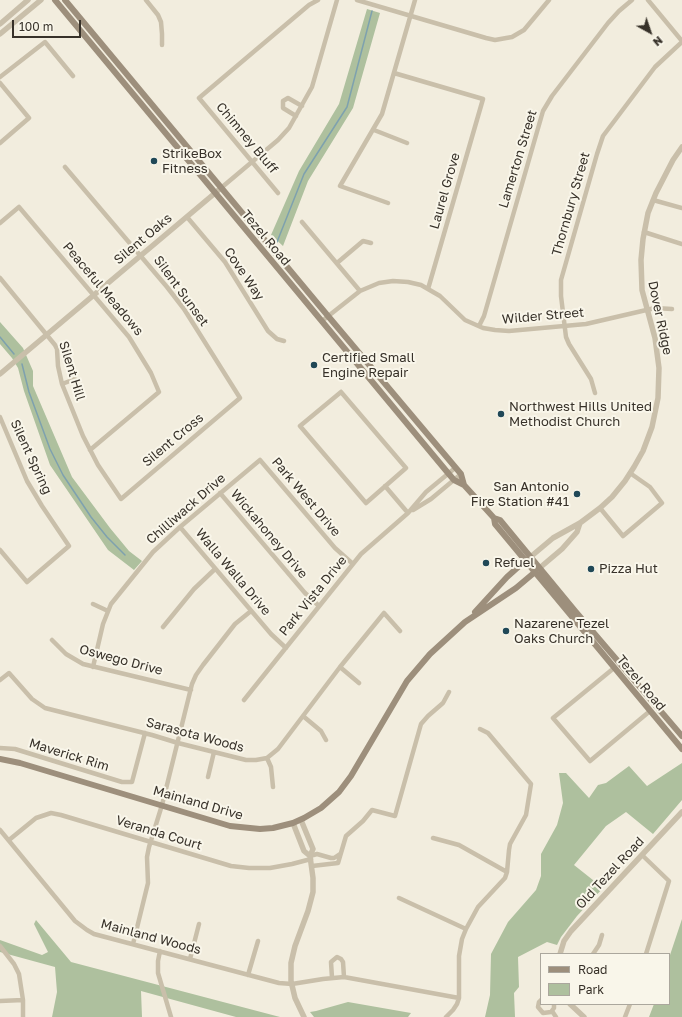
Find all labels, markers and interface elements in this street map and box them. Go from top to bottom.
scale bar [14,12,83,38]
north arrow [630,12,670,52]
text: 100 m [19,19,53,34]
text: N [651,34,665,49]
street label: Chimney Bluff [213,99,281,177]
street label: Lamerton Street [496,108,540,210]
place label: StrikeBox Fitness [162,146,222,177]
street label: Thornbury Street [549,150,593,258]
street label: Laurel Grove [427,151,463,231]
marker: StrikeBox Fitness [149,156,159,166]
street label: Tezel Road [238,207,294,269]
street label: Silent Oaks [111,210,175,268]
street label: Peaceful Meadows [59,239,147,339]
street label: Cove Way [221,245,267,303]
street label: Silent Sunset [150,253,212,329]
street label: Dover Ridge [645,280,675,356]
street label: Wilder Street [501,305,585,327]
street label: Silent Hill [56,339,88,403]
place label: Certified Small Engine Repair [322,350,415,381]
marker: Certified Small Engine Repair [309,360,319,370]
place label: Northwest Hills United Methodist Church [509,399,652,430]
marker: Northwest Hills United Methodist Church [496,409,506,419]
street label: Silent Cross [139,410,207,470]
street label: Silent Spring [7,417,55,497]
street label: Park West Drive [268,454,344,540]
street label: Chilliwack Drive [143,470,229,548]
place label: San Antonio Fire Station #41 [471,479,569,510]
street label: Wickahoney Drive [227,486,311,582]
marker: San Antonio Fire Station #41 [572,489,582,499]
street label: Walla Walla Drive [192,525,274,619]
street label: Park Vista Drive [276,553,350,639]
place label: Refuel [494,555,534,571]
marker: Refuel [481,558,491,568]
place label: Pizza Hut [599,561,658,577]
marker: Pizza Hut [586,564,596,574]
place label: Nazarene Tezel Oaks Church [514,616,609,647]
marker: Nazarene Tezel Oaks Church [501,626,511,636]
street label: Oswego Drive [78,641,164,679]
street label: Tezel Road [613,652,669,714]
street label: Sarasota Woods [144,714,246,756]
street label: Maverick Rim [27,735,111,775]
street label: Mainland Drive [151,783,245,823]
street label: Veranda Court [114,812,204,854]
street label: Old Tezel Road [573,834,647,912]
street label: Mainland Woods [99,916,203,958]
legend [540,953,670,1005]
text: Road [578,962,607,977]
text: Park [578,982,604,997]

